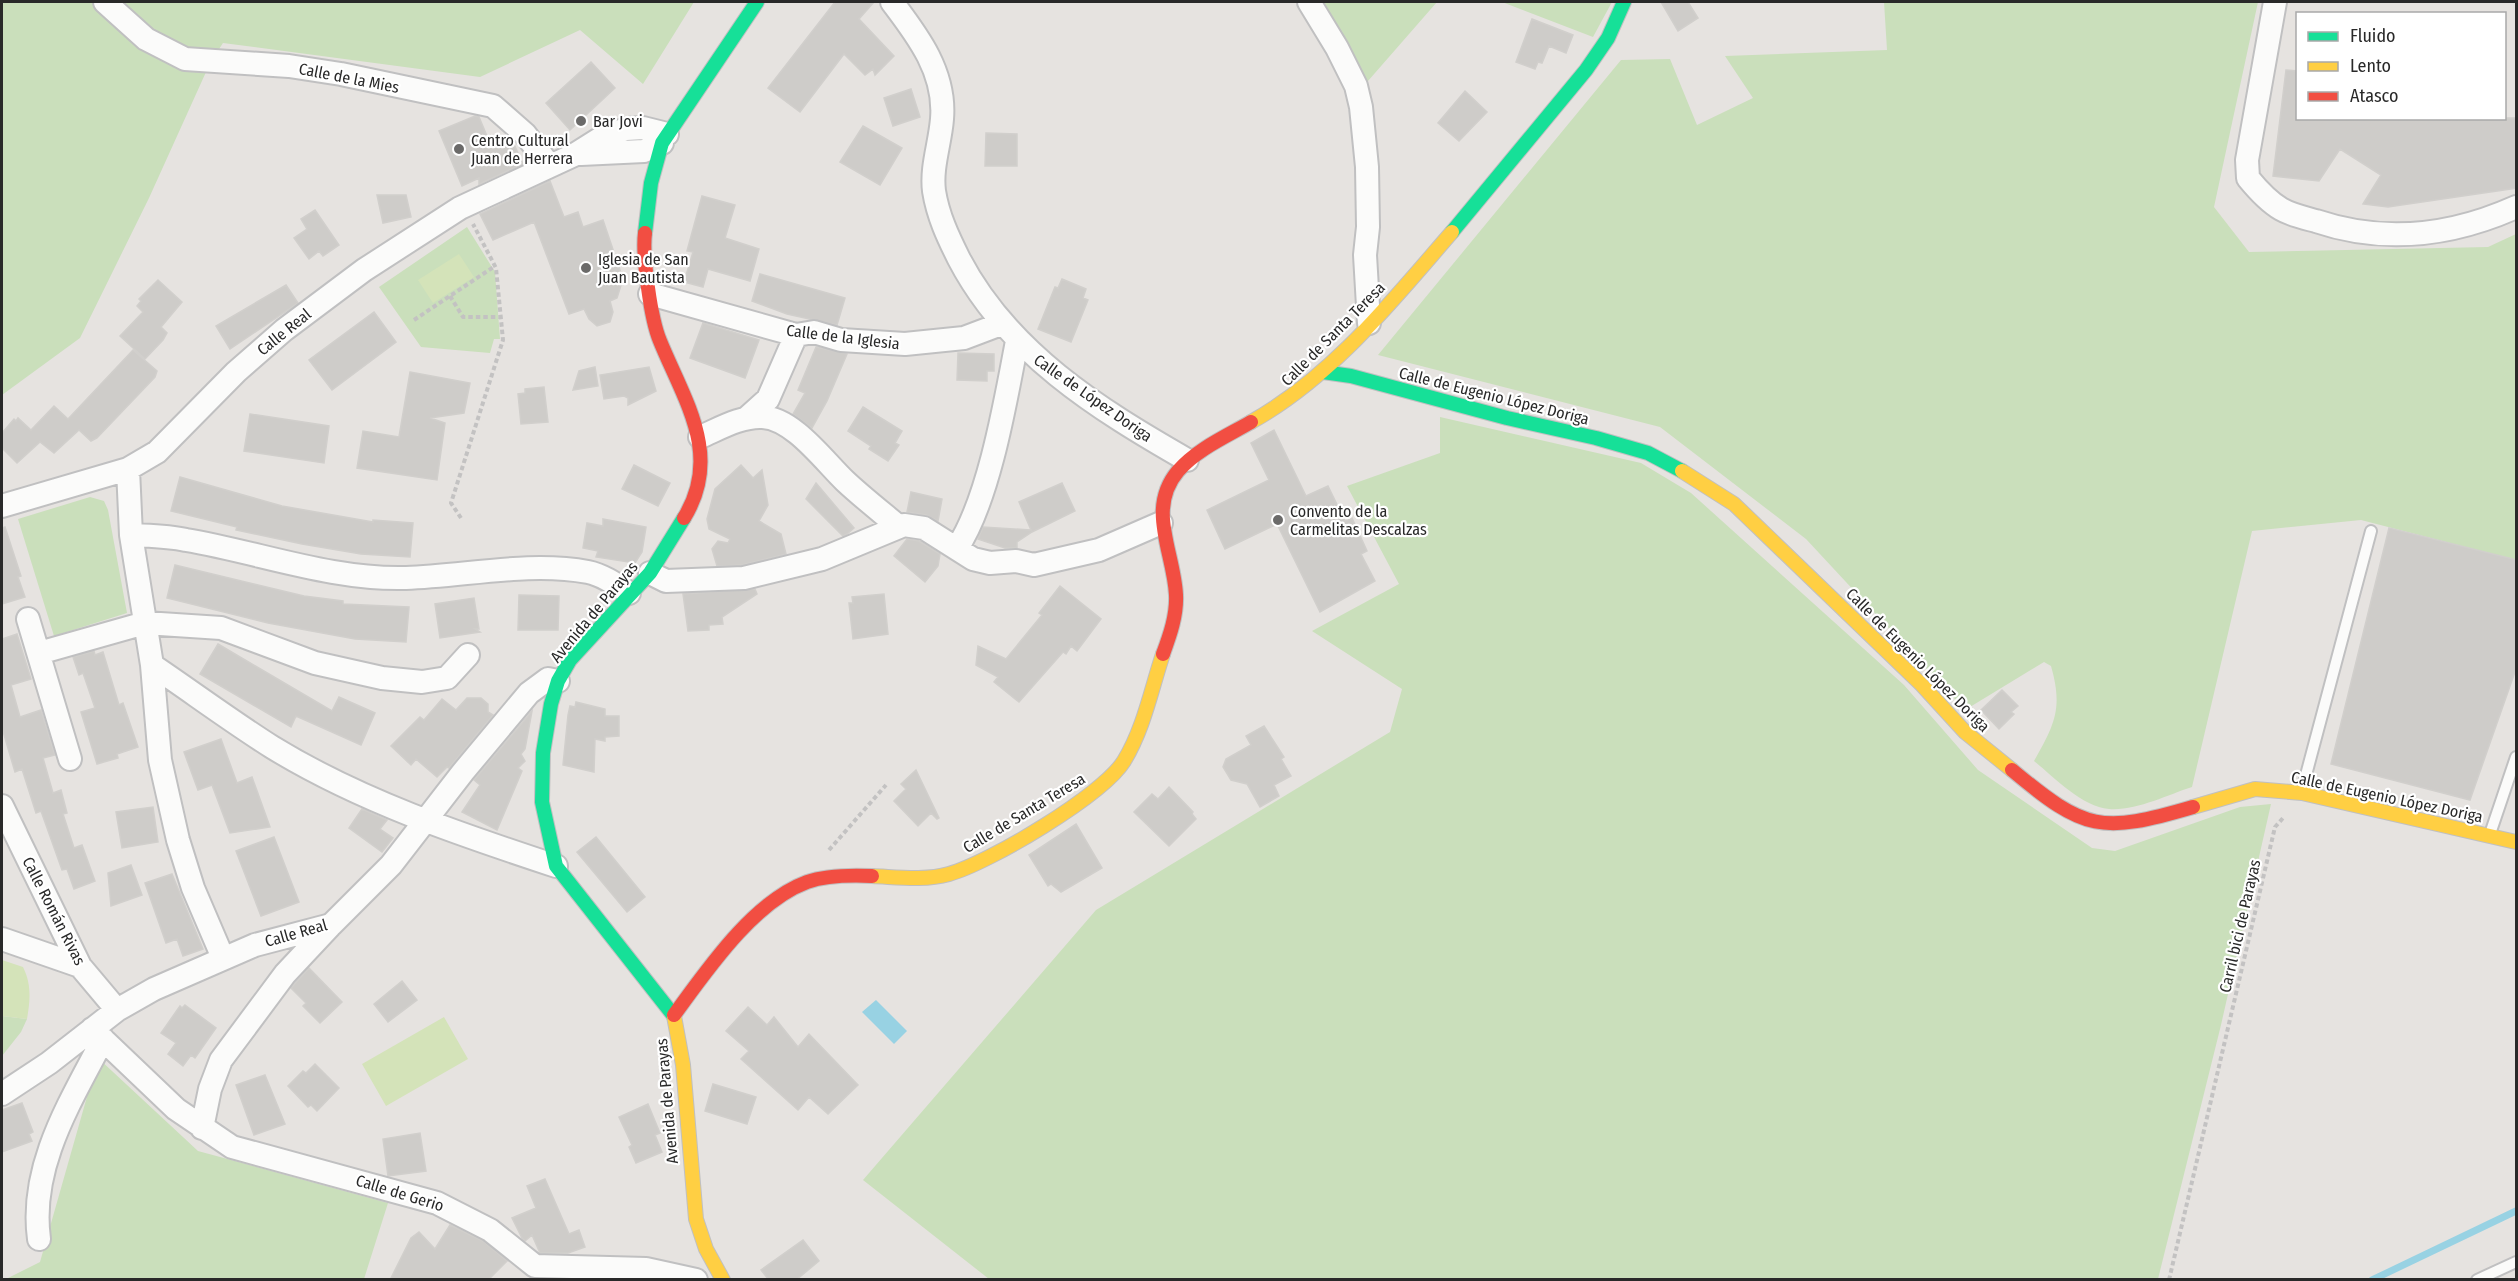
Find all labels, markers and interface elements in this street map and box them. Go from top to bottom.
legend [2296,12,2506,120]
text: Fluido [2350,25,2396,47]
text: Lento [2350,55,2391,77]
street label: Calle de la Mies [297,59,401,97]
text: Atasco [2350,85,2398,107]
place label: Bar Jovi [593,112,643,131]
marker: Bar Jovi [574,114,588,128]
place label: Centro Cultural Juan de Herrera [471,131,573,168]
marker: Centro Cultural Juan de Herrera [452,142,466,156]
place label: Iglesia de San Juan Bautista [598,250,689,287]
marker: Iglesia de San Juan Bautista [579,261,593,275]
street label: Calle de Santa Teresa [1277,278,1389,390]
street label: Calle Real [253,305,315,359]
street label: Calle de la Iglesia [785,321,901,353]
street label: Calle de López Doriga [1030,350,1156,446]
street label: Calle de Eugenio López Doriga [1397,363,1591,429]
place label: Convento de la Carmelitas Descalzas [1290,502,1427,539]
marker: Convento de la Carmelitas Descalzas [1271,513,1285,527]
street label: Avenida de Parayas [546,558,642,666]
street label: Calle de Eugenio López Doriga [1842,584,1994,736]
street label: Calle de Eugenio López Doriga [2290,767,2485,827]
street label: Calle de Santa Teresa [960,769,1089,857]
street label: Calle Román Rivas [18,854,90,969]
street label: Carril bici de Parayas [2215,857,2265,994]
street label: Calle Real [263,915,329,951]
street label: Avenida de Parayas [652,1037,682,1164]
street label: Calle de Gerio [354,1171,446,1215]

